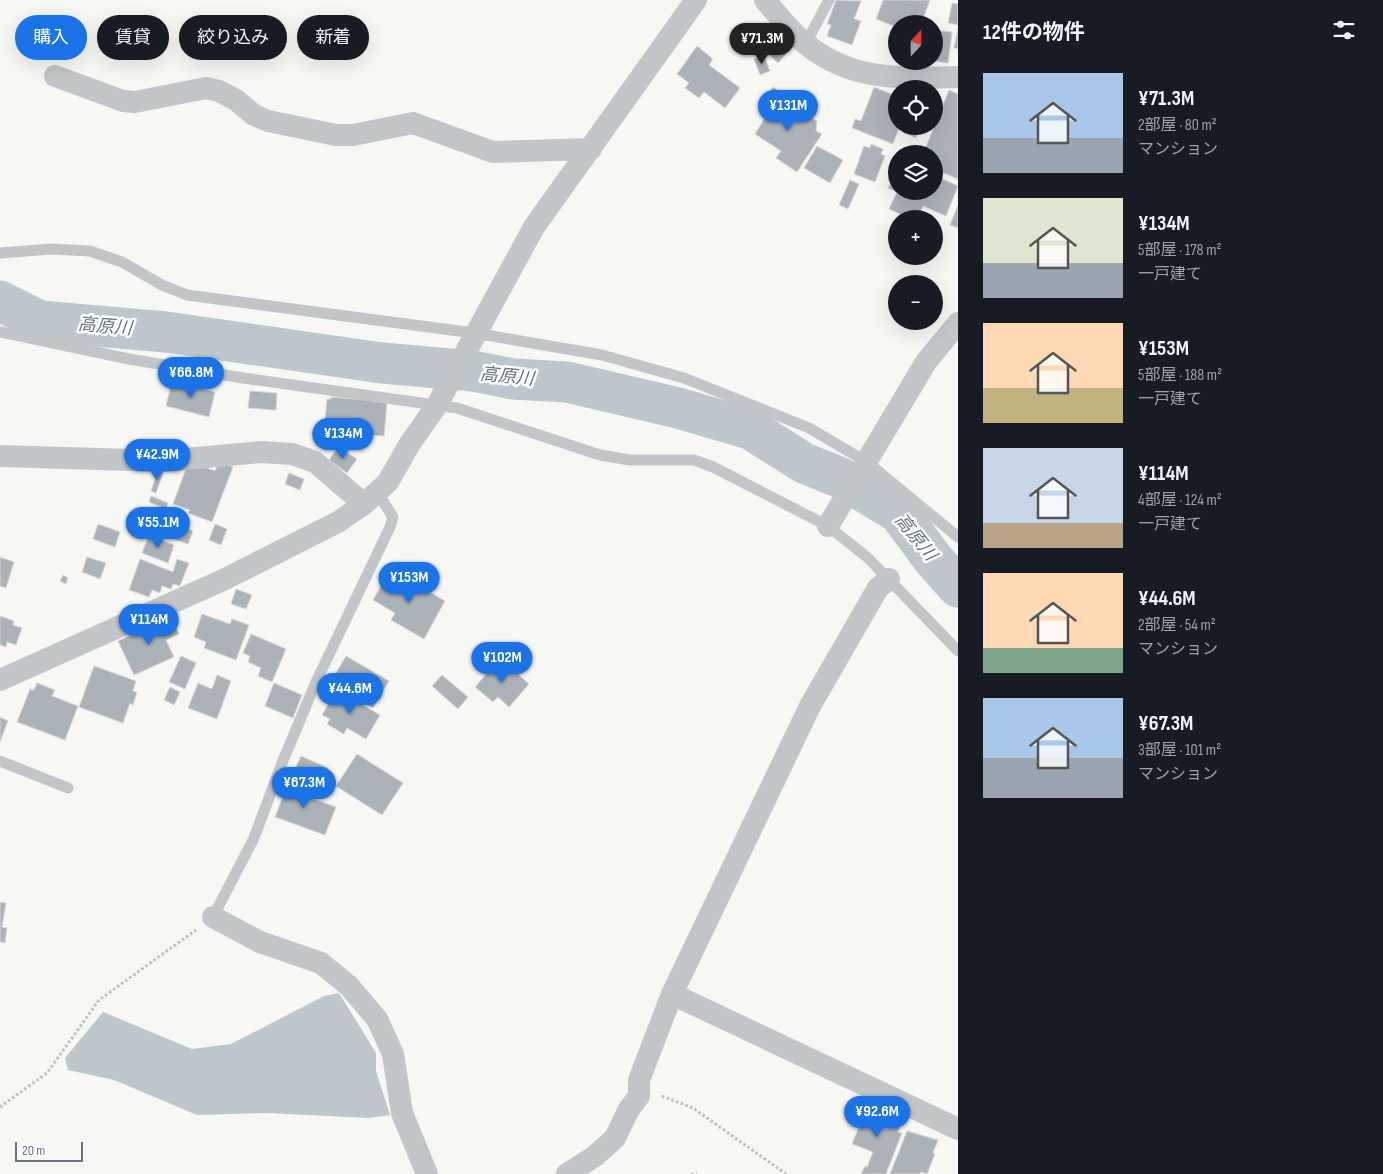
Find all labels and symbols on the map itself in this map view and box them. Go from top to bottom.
north arrow [888,15,942,70]
pin: ¥71.3M [721,22,803,65]
pin: ¥131M [753,90,823,132]
water label: 高原川 [77,314,135,339]
pin: ¥66.8M [150,356,232,399]
water label: 高原川 [479,363,537,390]
pin: ¥134M [308,418,378,460]
pin: ¥42.9M [116,438,198,481]
pin: ¥55.1M [117,506,199,549]
water label: 高原川 [890,510,942,566]
pin: ¥153M [374,562,444,604]
pin: ¥114M [114,604,184,646]
pin: ¥102M [467,642,537,684]
pin: ¥44.6M [309,672,391,715]
pin: ¥67.3M [263,766,345,809]
pin: ¥92.6M [836,1096,918,1138]
scale bar [15,1139,82,1162]

